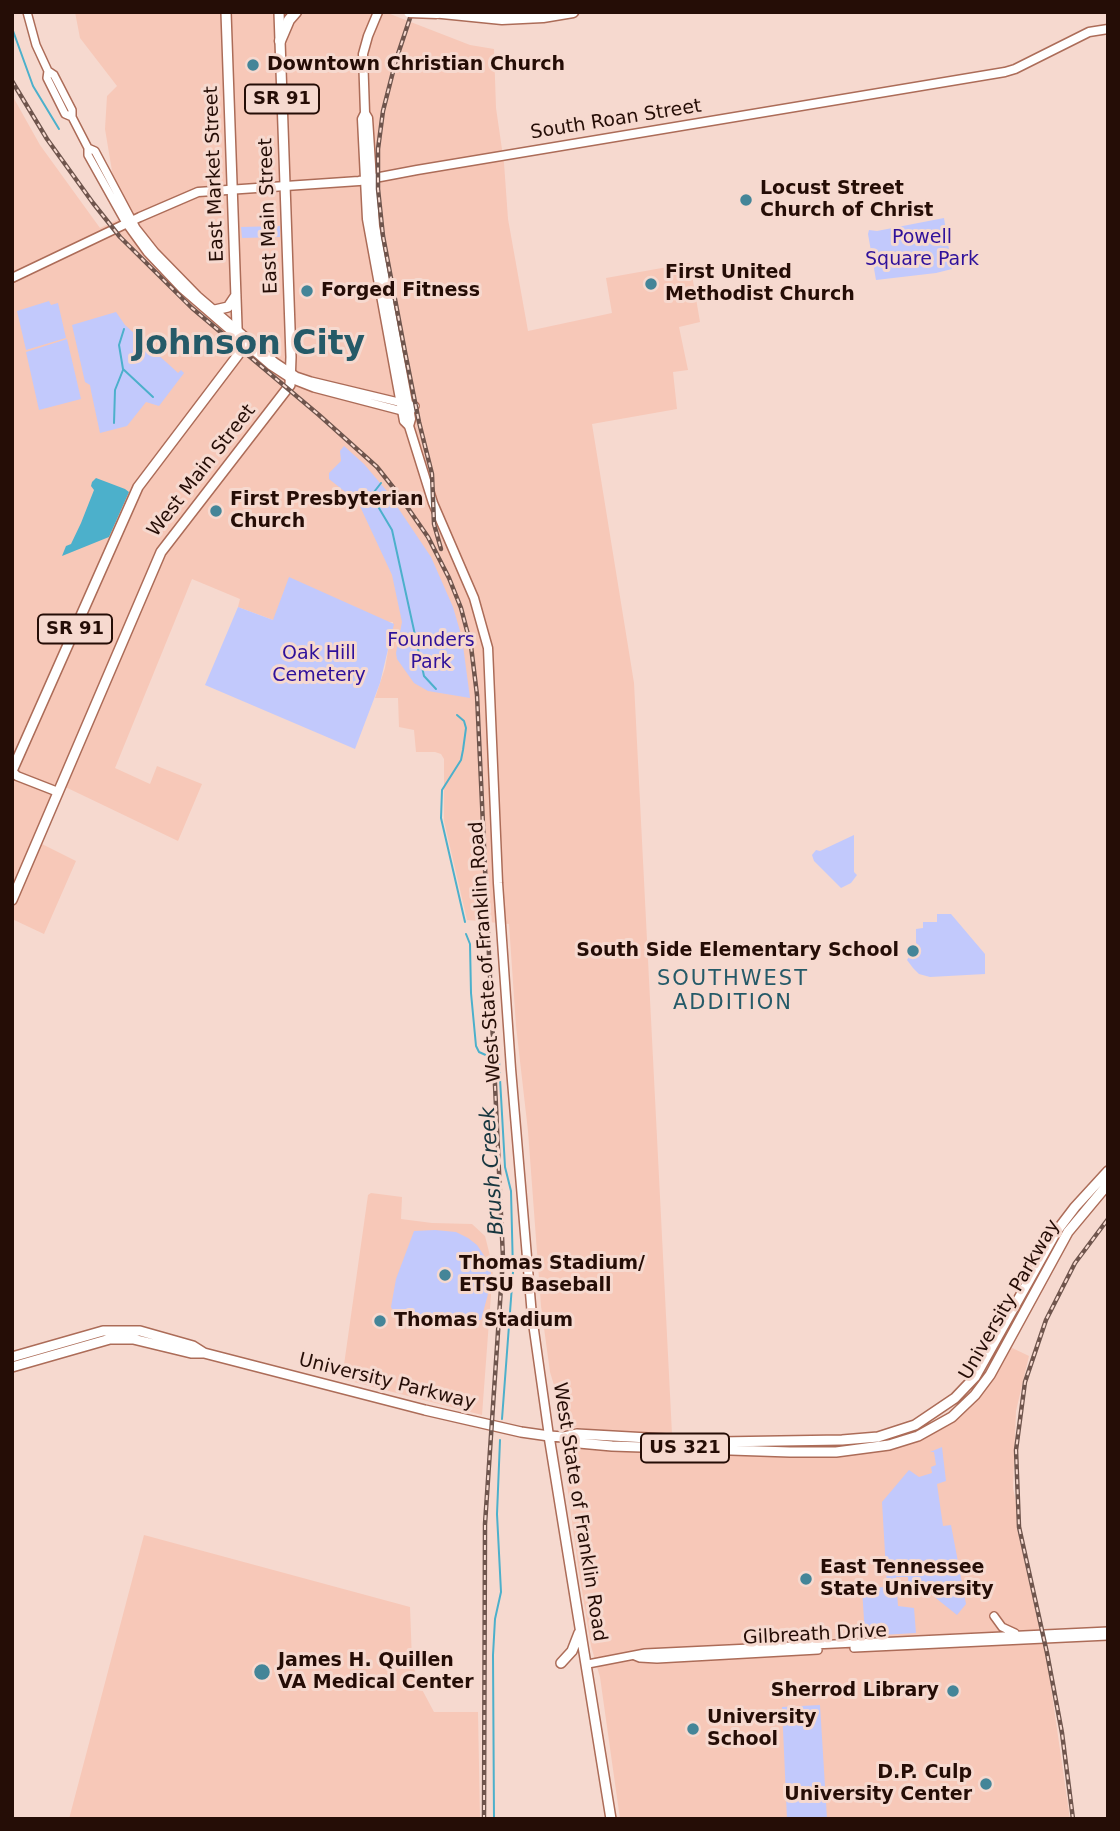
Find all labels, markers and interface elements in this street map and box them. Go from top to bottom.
place label: Downtown Christian Church [267,54,565,76]
marker: Downtown Christian Church [245,57,261,73]
road number: SR 91 [245,84,319,114]
street label: East Market Street [201,86,229,262]
street label: South Roan Street [529,95,703,145]
street label: East Main Street [255,138,283,294]
place label: Locust Street Church of Christ [760,178,933,222]
marker: Locust Street Church of Christ [738,192,754,208]
park label: Powell Square Park [865,227,979,271]
place label: First United Methodist Church [665,262,855,306]
marker: First United Methodist Church [643,276,659,292]
place label: Forged Fitness [321,280,480,302]
marker: Forged Fitness [299,283,315,299]
district label: Johnson City [133,325,365,365]
street label: West Main Street [143,400,261,542]
place label: First Presbyterian Church [230,489,424,533]
marker: First Presbyterian Church [208,503,224,519]
road number: SR 91 [38,614,112,644]
park label: Founders Park [387,630,475,674]
park label: Oak Hill Cemetery [272,643,366,687]
street label: West State of Franklin Road [465,821,507,1083]
place label: South Side Elementary School [576,940,899,962]
marker: South Side Elementary School [905,943,921,959]
district label: SOUTHWEST ADDITION [658,967,808,1017]
water label: Brush Creek [476,1106,510,1236]
street label: University Parkway [955,1216,1065,1384]
place label: Thomas Stadium/ ETSU Baseball [459,1253,645,1297]
marker: Thomas Stadium/ ETSU Baseball [437,1267,453,1283]
place label: Thomas Stadium [394,1310,573,1332]
marker: Thomas Stadium [372,1313,388,1329]
street label: University Parkway [296,1349,478,1415]
street label: West State of Franklin Road [547,1381,611,1643]
road number: US 321 [641,1434,729,1462]
place label: East Tennessee State University [820,1557,994,1601]
marker: East Tennessee State University [798,1571,814,1587]
street label: Gilbreath Drive [742,1620,888,1650]
place label: James H. Quillen VA Medical Center [278,1650,474,1694]
marker: James H. Quillen VA Medical Center [252,1662,272,1682]
place label: Sherrod Library [771,1680,939,1702]
marker: Sherrod Library [945,1683,961,1699]
place label: University School [707,1707,816,1751]
marker: University School [685,1721,701,1737]
place label: D.P. Culp University Center [784,1762,972,1806]
marker: D.P. Culp University Center [978,1776,994,1792]

